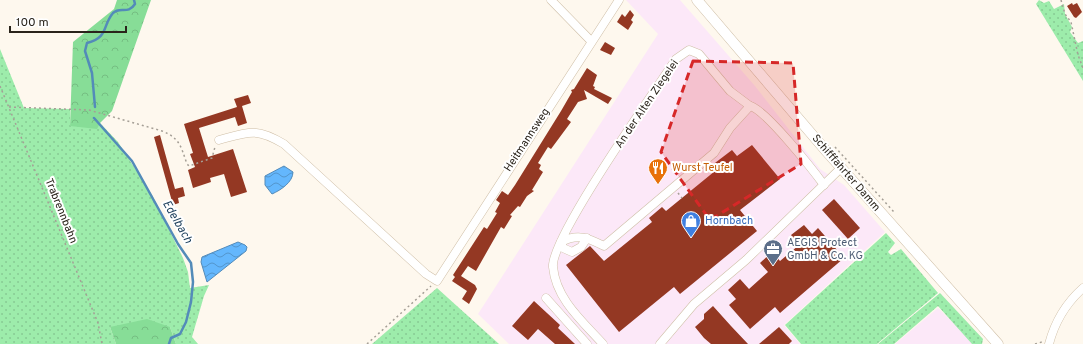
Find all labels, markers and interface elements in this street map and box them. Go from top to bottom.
scale bar [10,8,126,34]
text: 100 m [16,15,49,31]
street label: An der Alten Ziegelei [612,57,682,151]
street label: Heitmannsweg [501,106,553,174]
street label: Schifffahrter Damm [809,132,883,214]
restaurant icon: Wurst Teufel [647,157,669,185]
place label: Wurst Teufel [672,161,733,175]
street label: Trabrennbahn [42,177,80,245]
water label: Edelbach [158,197,196,247]
shop icon: Hornbach [680,210,702,238]
place label: Hornbach [705,214,753,228]
place label: AEGIS Protect GmbH & Co. KG [787,236,863,263]
office icon: AEGIS Protect GmbH & Co. KG [762,238,784,266]

